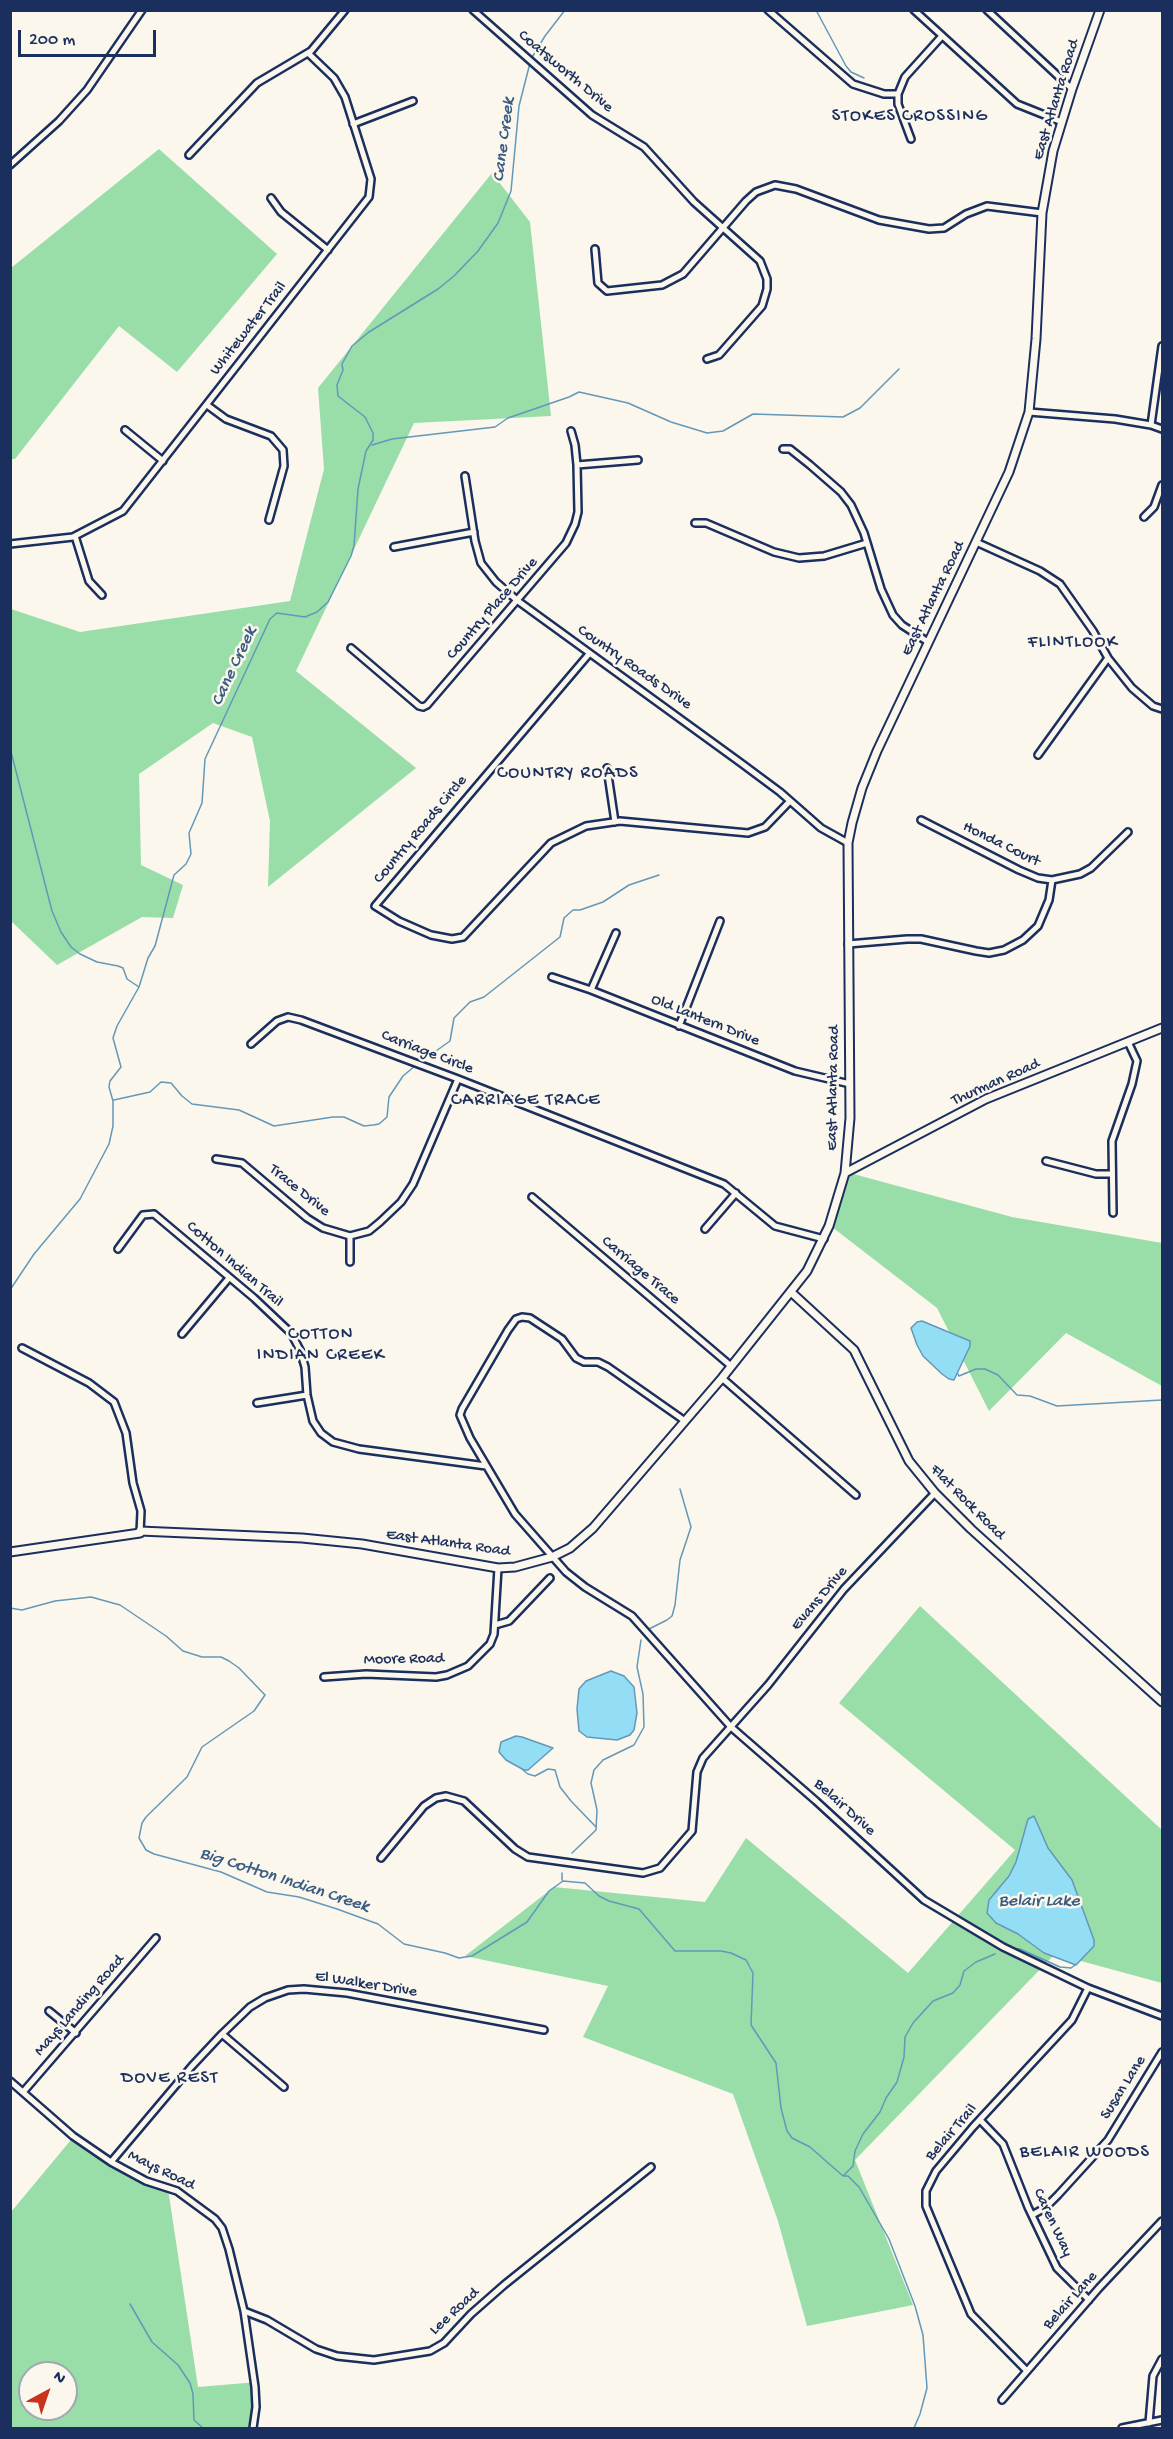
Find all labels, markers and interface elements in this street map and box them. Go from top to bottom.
scale bar [21,18,159,56]
street label: Coatsworth Drive [513,27,617,117]
text: 200 m [29,30,75,51]
street label: East Atlanta Road [1030,37,1084,163]
water label: Cane Creek [489,97,521,183]
district label: STOKES CROSSING [832,106,988,128]
street label: Whitewater Trail [206,278,292,380]
street label: East Atlanta Road [898,539,970,659]
street label: Country Place Drive [443,554,543,664]
street label: Country Roads Drive [573,621,695,715]
water label: Cane Creek [207,624,263,710]
district label: FLINTLOOK [1028,632,1118,654]
district label: COUNTRY ROADS [497,763,639,785]
street label: Country Roads Circle [370,772,472,888]
street label: Honda Court [959,818,1043,872]
street label: Old Lantern Drive [648,990,762,1052]
street label: East Atlanta Road [823,1025,845,1151]
street label: Carriage Circle [378,1027,476,1079]
street label: Thurman Road [949,1055,1043,1111]
district label: CARRIAGE TRACE [451,1090,601,1112]
street label: Trace Drive [265,1161,333,1221]
street label: Cotton Indian Trail [182,1218,286,1312]
street label: Carriage Trace [597,1233,683,1309]
district label: COTTON INDIAN CREEK [257,1324,385,1366]
street label: Flat Rock Road [925,1461,1009,1545]
street label: East Atlanta Road [385,1526,511,1562]
street label: Evans Drive [788,1563,852,1635]
street label: Moore Road [364,1650,444,1670]
street label: Belair Drive [809,1775,879,1841]
water label: Big Cotton Indian Creek [197,1843,371,1919]
water label: Belair Lake [999,1891,1079,1913]
street label: Mays Landing Road [31,1951,129,2061]
street label: El Walker Drive [314,1967,418,2003]
street label: Susan Lane [1097,2053,1151,2123]
district label: DOVE REST [121,2068,219,2090]
street label: Belair Trail [922,2100,982,2166]
district label: BELAIR WOODS [1020,2142,1150,2164]
street label: Mays Road [124,2146,198,2196]
street label: Caren Way [1028,2186,1076,2260]
street label: Belair Lane [1040,2268,1102,2334]
street label: Lee Road [426,2284,484,2340]
north arrow [18,2361,78,2421]
text: N [48,2368,69,2389]

